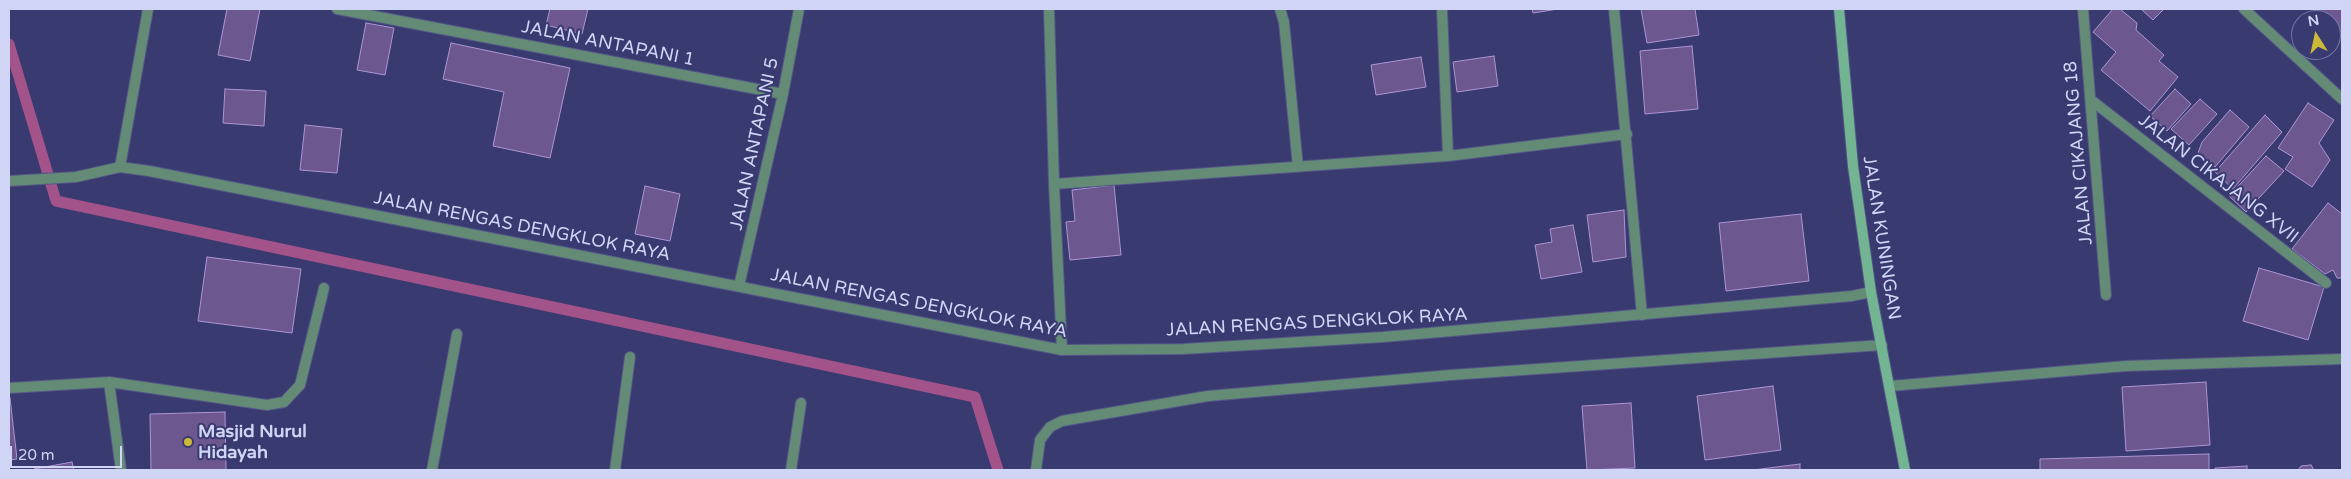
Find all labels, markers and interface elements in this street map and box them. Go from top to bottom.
north arrow [2291,10,2341,60]
text: N [2306,11,2320,30]
street label: JALAN ANTAPANI 1 [520,17,696,71]
street label: JALAN ANTAPANI 5 [726,56,784,232]
street label: JALAN CIKAJANG 18 [2060,60,2098,246]
street label: JALAN CIKAJANG XVII [2134,110,2302,248]
street label: JALAN KUNINGAN [1857,155,1905,321]
street label: JALAN RENGAS DENGKLOK RAYA [372,188,672,266]
street label: JALAN RENGAS DENGKLOK RAYA [769,265,1069,343]
street label: JALAN RENGAS DENGKLOK RAYA [1166,304,1468,342]
place label: Masjid Nurul Hidayah [198,421,307,464]
scale bar [12,436,125,468]
marker: Masjid Nurul Hidayah [182,436,194,448]
text: 20 m [18,446,55,464]

